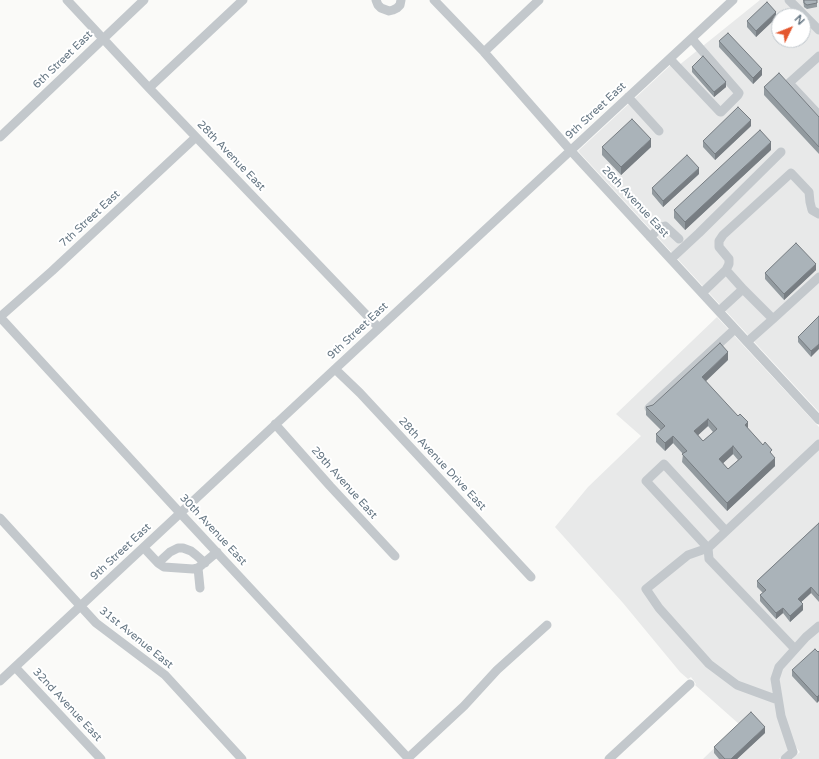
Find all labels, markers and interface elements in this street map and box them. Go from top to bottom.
north arrow [771,8,811,48]
text: N [792,12,807,28]
street label: 6th Street East [31,28,95,92]
street label: 9th Street East [563,80,629,142]
street label: 28th Avenue East [194,118,268,194]
street label: 26th Avenue East [599,164,671,240]
street label: 7th Street East [57,188,123,250]
street label: 9th Street East [325,300,391,362]
street label: 28th Avenue Drive East [395,415,489,513]
street label: 29th Avenue East [308,444,380,522]
street label: 30th Avenue East [177,492,249,568]
street label: 9th Street East [88,521,154,583]
street label: 31st Avenue East [97,604,175,672]
street label: 32nd Avenue East [30,666,104,744]

